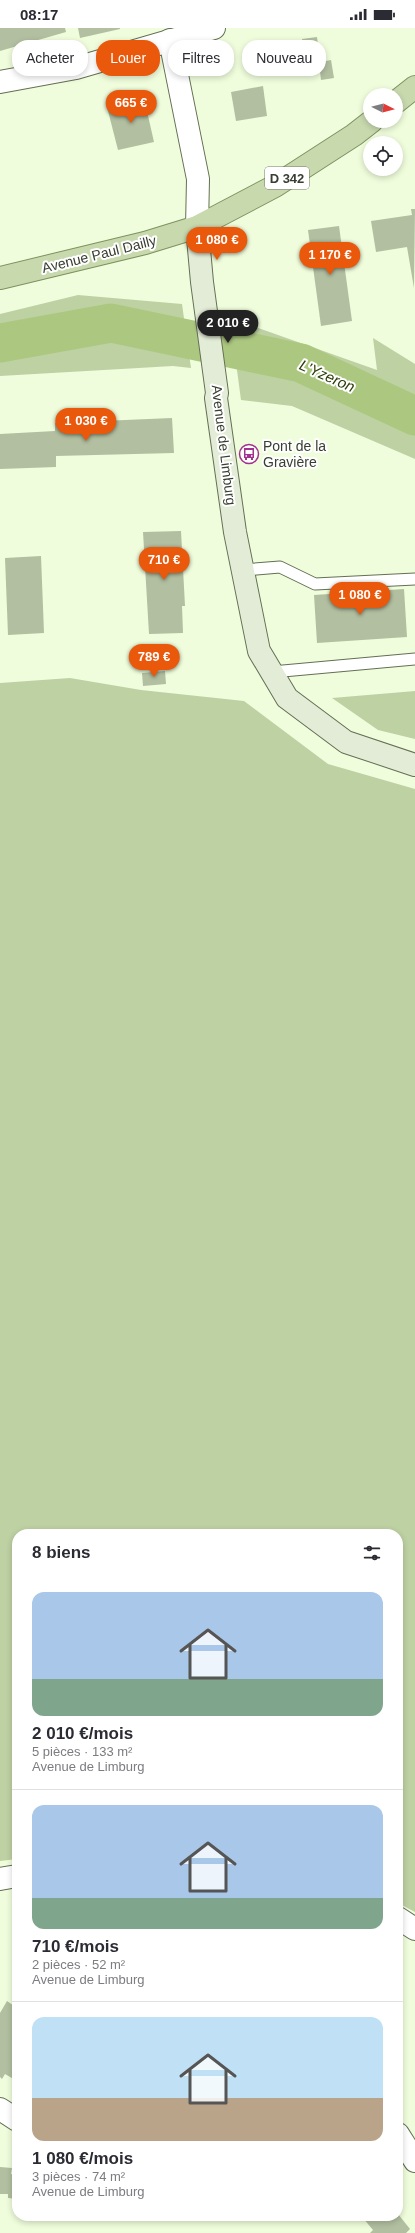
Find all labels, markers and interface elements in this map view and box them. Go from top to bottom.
text: 08:17 [20,6,58,23]
chip: Acheter [12,40,88,76]
chip: Louer [96,40,160,76]
chip: Filtres [168,40,234,76]
chip: Nouveau [242,40,326,76]
north arrow [363,88,403,128]
map controls [363,88,403,176]
pin: 665 € [103,90,159,124]
text: 665 € [115,95,147,110]
button: locate [363,136,403,176]
road number: D 342 [265,167,309,189]
pin: 1 080 € [180,227,254,261]
street label: Avenue Paul Dailly [40,232,158,276]
text: 1 080 € [195,232,239,247]
pin: 1 170 € [293,242,367,276]
text: 1 170 € [308,247,352,262]
pin: 2 010 € [191,310,265,344]
text: 2 010 € [206,315,250,330]
water label: L'Yzeron [297,356,357,395]
street label: Avenue de Limburg [209,384,239,506]
pin: 1 030 € [49,408,123,442]
text: 1 030 € [64,413,108,428]
place label: Pont de la Gravière [263,438,326,470]
bus stop icon: Pont de la Gravière [238,443,260,465]
pin: 710 € [136,547,192,581]
text: 710 € [148,552,180,567]
pin: 1 080 € [323,582,397,616]
text: 1 080 € [338,587,382,602]
pin: 789 € [126,644,182,678]
text: 789 € [138,649,170,664]
icon: filters [361,1542,383,1564]
text: 8 biens [32,1543,91,1562]
icon: home [172,1618,244,1690]
text: 2 010 €/mois [32,1724,133,1743]
text: 5 pièces · 133 m² [32,1744,132,1759]
text: Avenue de Limburg [32,1759,145,1774]
icon: home [172,1831,244,1903]
text: 710 €/mois [32,1937,119,1956]
text: 2 pièces · 52 m² [32,1957,125,1972]
text: Avenue de Limburg [32,1972,145,1987]
icon: home [172,2043,244,2115]
text: 1 080 €/mois [32,2149,133,2168]
text: 3 pièces · 74 m² [32,2169,125,2184]
text: Avenue de Limburg [32,2184,145,2199]

